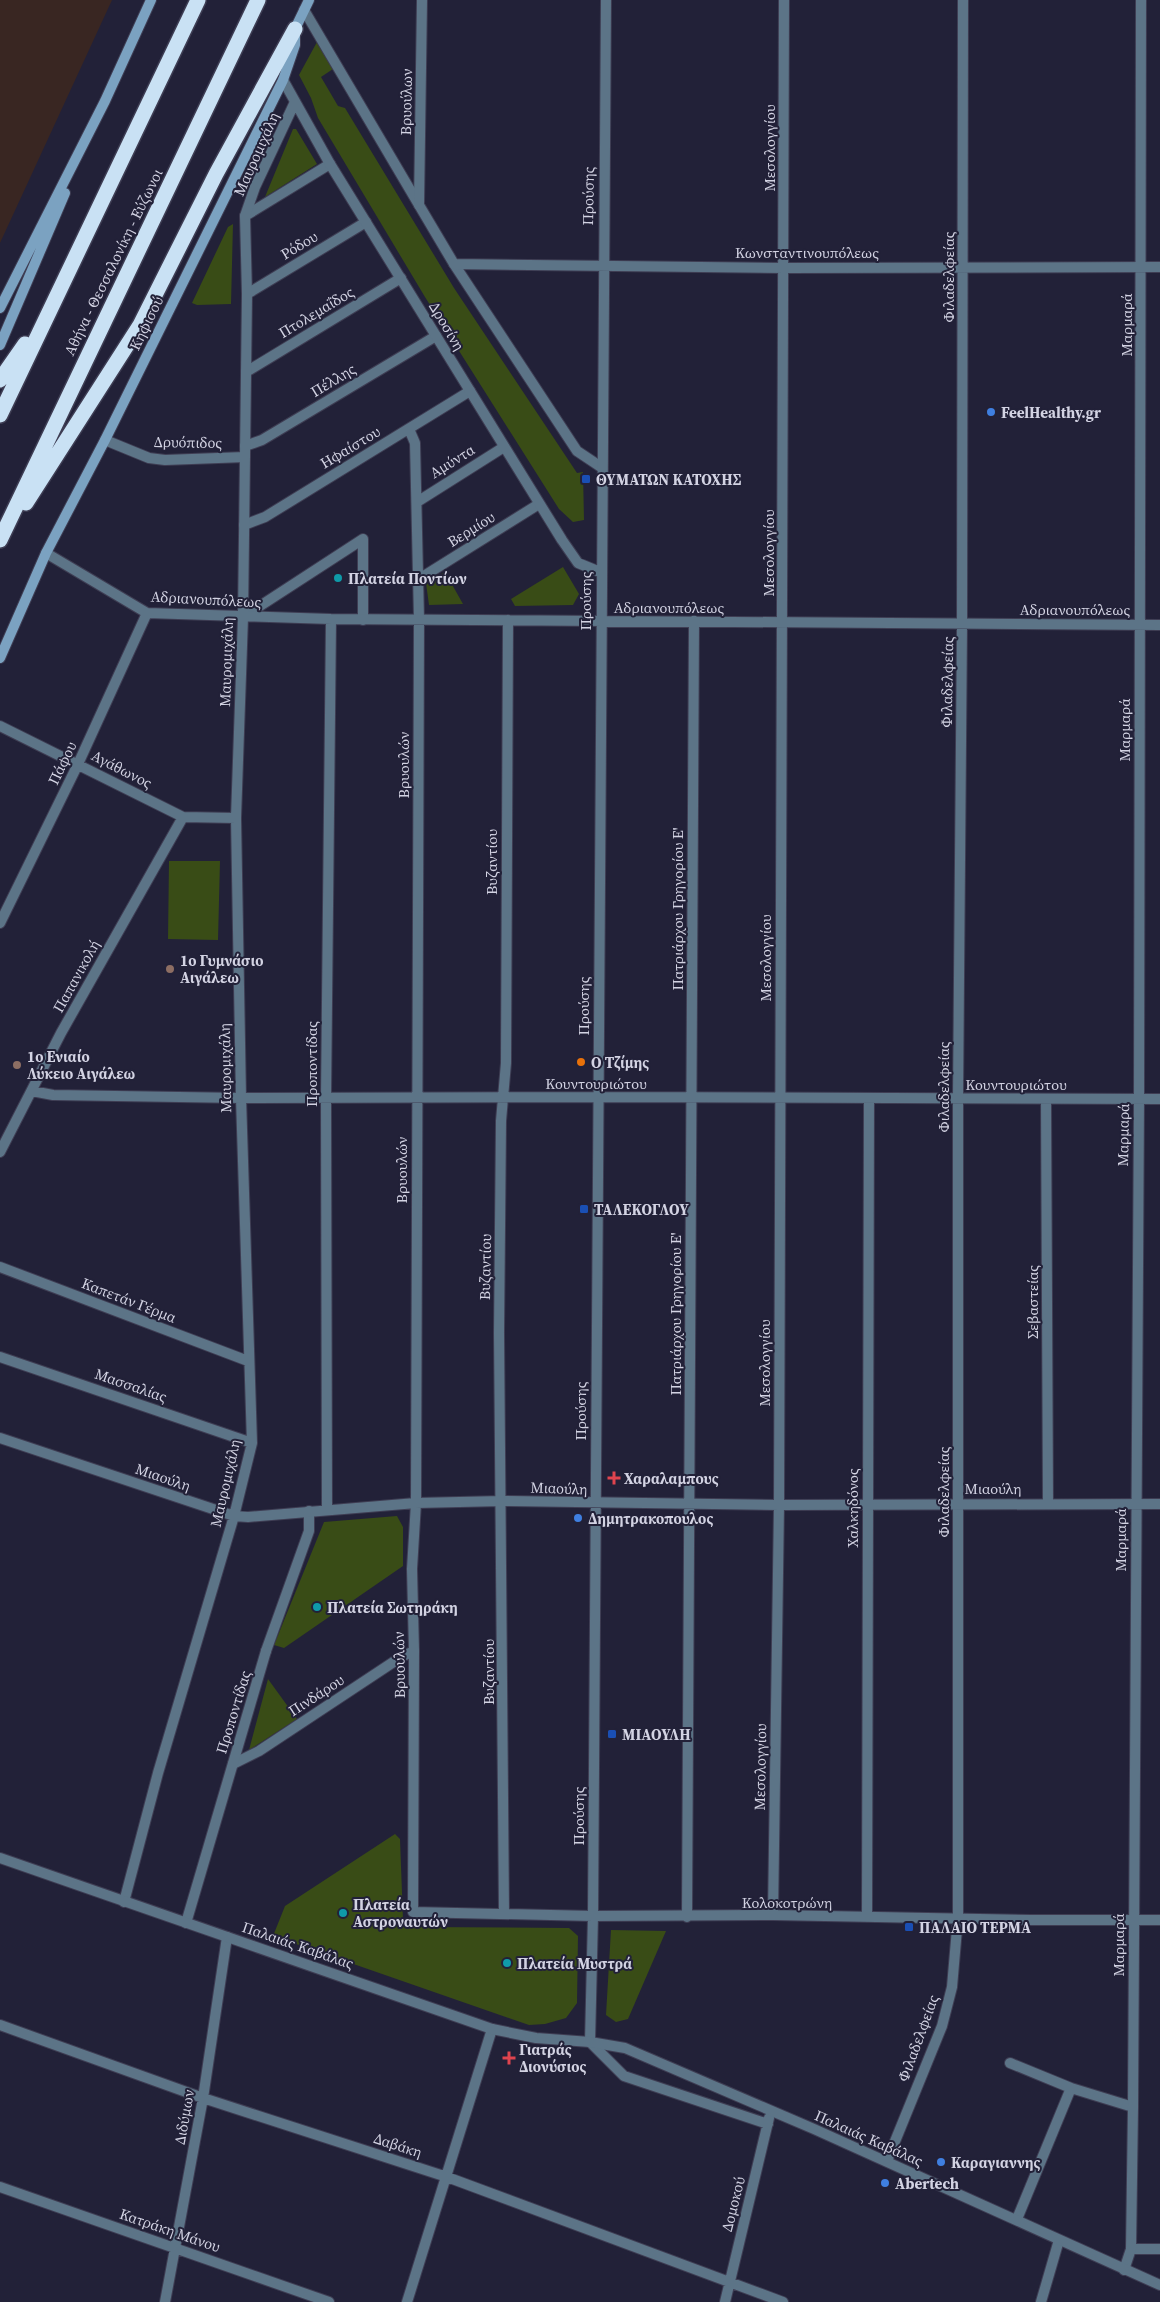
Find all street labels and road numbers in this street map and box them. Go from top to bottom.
street label: Βρυούλων [395,68,417,136]
street label: Μεσολογγίου [759,104,780,192]
street label: Μαυρομιχάλη [228,109,284,199]
street label: Αθήνα - Θεσσαλονίκη - Εύζωνοι [59,164,168,359]
street label: Προύσης [577,166,599,226]
street label: Ρόδου [277,226,322,264]
street label: Φιλαδελφείας [938,231,959,323]
street label: Κωνσταντινουπόλεως [735,242,879,263]
street label: Πτολεμαΐδος [274,281,358,343]
street label: Κηφισού [124,292,168,354]
street label: Μαρμαρά [1116,293,1137,356]
street label: Δροσίνη [424,298,470,354]
street label: Πέλλης [306,358,360,402]
street label: Ηφαίστου [316,421,384,473]
street label: Δρυόπιδος [154,431,222,453]
street label: Αμύντα [426,439,479,483]
street label: Βερμίου [443,506,499,552]
street label: Μεσολογγίου [758,509,779,597]
street label: Προύσης [575,571,596,631]
street label: Αδριανουπόλεως [150,586,262,612]
street label: Αδριανουπόλεως [614,597,724,618]
street label: Αδριανουπόλεως [1020,599,1130,620]
street label: Μαυρομιχάλη [214,617,238,707]
street label: Φιλαδελφείας [936,636,958,728]
street label: Μαρμαρά [1114,698,1135,761]
street label: Βρυουλών [393,732,414,798]
street label: Πάφου [42,738,82,788]
street label: Αγάθωνος [88,745,156,793]
street label: Πατριάρχου Γρηγορίου Ε' [667,827,688,991]
street label: Βυζαντίου [481,829,502,895]
street label: Μεσολογγίου [755,914,776,1002]
street label: Παπανικολή [47,936,105,1016]
street label: Προύσης [573,976,594,1036]
street label: Προποντίδας [301,1021,322,1107]
street label: Μαυρομιχάλη [214,1023,236,1113]
street label: Φιλαδελφείας [933,1041,954,1133]
street label: Κουντουριώτου [545,1073,647,1094]
street label: Κουντουριώτου [965,1074,1067,1095]
street label: Μαρμαρά [1112,1103,1134,1167]
street label: Βρυουλών [391,1137,412,1203]
street label: Πατριάρχου Γρηγορίου Ε' [665,1232,686,1396]
street label: Βυζαντίου [474,1234,496,1300]
street label: Σεβαστείας [1022,1265,1043,1339]
street label: Καπετάν Γέρμα [79,1272,180,1328]
street label: Μεσολογγίου [754,1319,775,1407]
street label: Μασσαλίας [92,1363,170,1407]
street label: Προύσης [570,1381,591,1441]
street label: Μαυρομιχάλη [205,1437,245,1529]
street label: Φιλαδελφείας [933,1446,954,1538]
street label: Μιαούλη [133,1458,193,1496]
street label: Χαλκηδόνος [842,1468,863,1548]
street label: Μιαούλη [530,1477,588,1499]
street label: Μιαούλη [964,1478,1022,1499]
street label: Μαρμαρά [1110,1508,1131,1571]
street label: Βρυουλών [388,1631,410,1699]
street label: Βυζαντίου [478,1639,499,1705]
street label: Προποντίδας [210,1668,256,1756]
street label: Πινδάρου [284,1669,348,1721]
street label: Μεσολογγίου [749,1723,771,1811]
street label: Προύσης [568,1786,589,1846]
street label: Κολοκοτρώνη [742,1892,832,1913]
street label: Μαρμαρά [1108,1913,1129,1976]
street label: Παλαιάς Καβάλας [239,1916,357,1974]
street label: Φιλαδελφείας [893,1991,944,2084]
street label: Διδύμων [169,2088,199,2146]
street label: Παλαιάς Καβάλας [811,2105,927,2171]
street label: Δαβάκη [371,2127,425,2163]
street label: Δομοκού [716,2174,750,2234]
street label: Κατράκη Μάνου [117,2203,223,2257]

